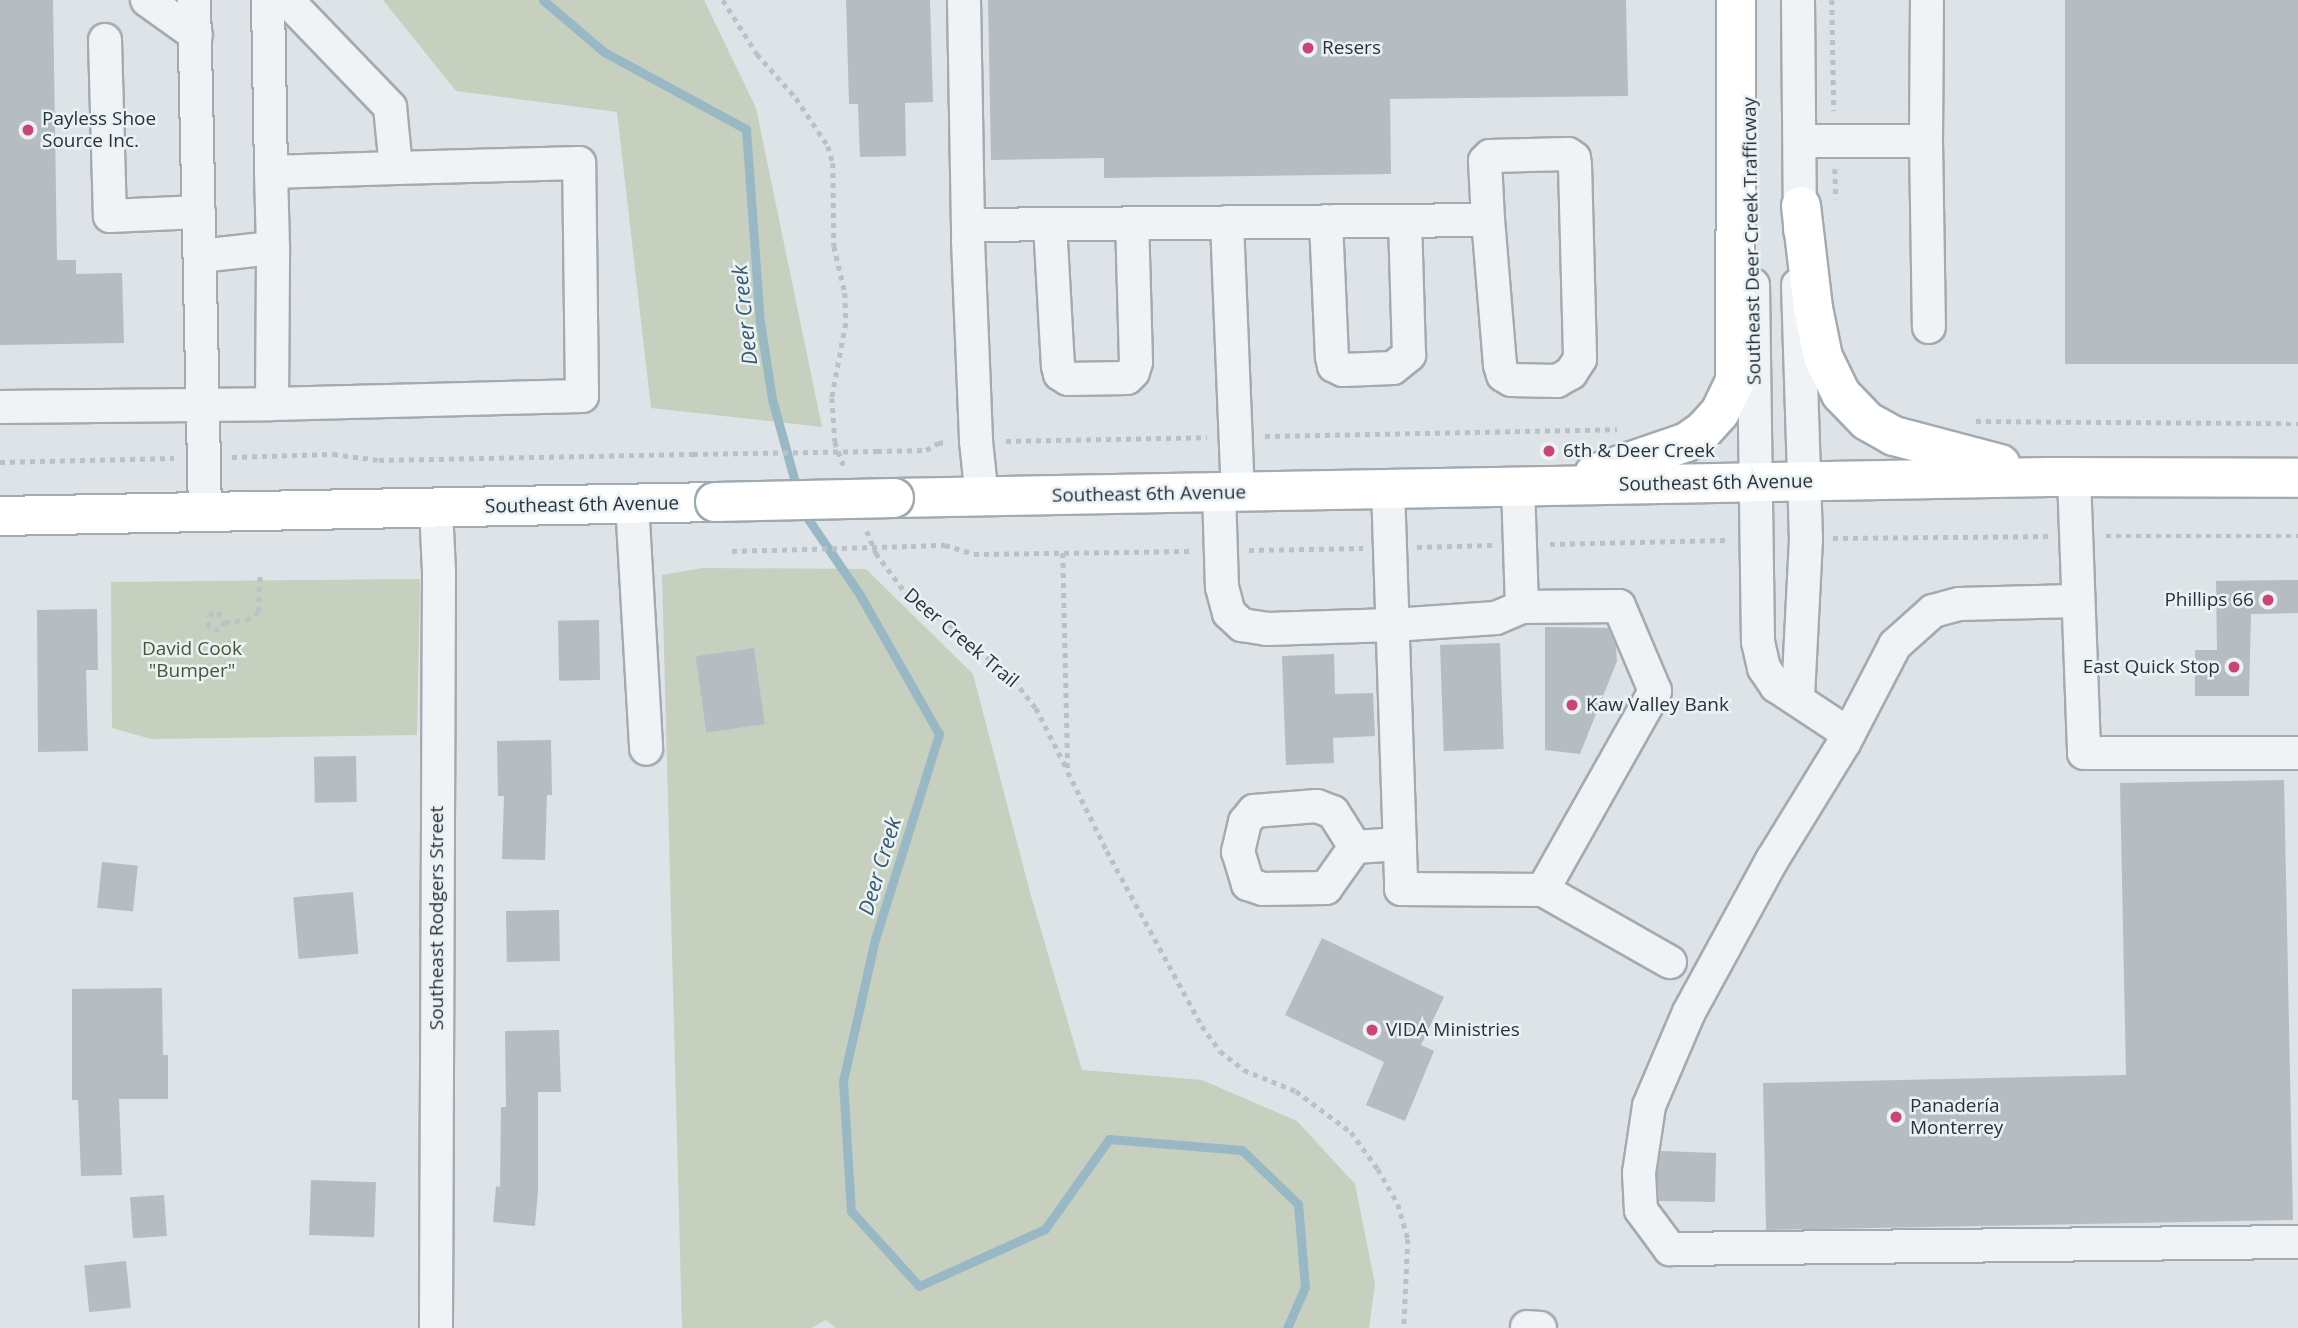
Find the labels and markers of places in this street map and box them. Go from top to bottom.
place label: Resers [1322,37,1381,59]
marker: Resers [1300,40,1316,56]
place label: Payless Shoe Source Inc. [42,108,156,152]
marker: Payless Shoe Source Inc. [20,122,36,138]
place label: 6th & Deer Creek [1563,440,1715,462]
marker: 6th & Deer Creek [1541,443,1557,459]
place label: Phillips 66 [2164,589,2254,611]
marker: Phillips 66 [2260,592,2276,608]
place label: East Quick Stop [2083,656,2220,678]
marker: East Quick Stop [2226,659,2242,675]
place label: Kaw Valley Bank [1586,694,1729,716]
marker: Kaw Valley Bank [1564,697,1580,713]
place label: VIDA Ministries [1386,1019,1520,1041]
marker: VIDA Ministries [1364,1022,1380,1038]
place label: Panadería Monterrey [1910,1095,2003,1139]
marker: Panadería Monterrey [1888,1109,1904,1125]

